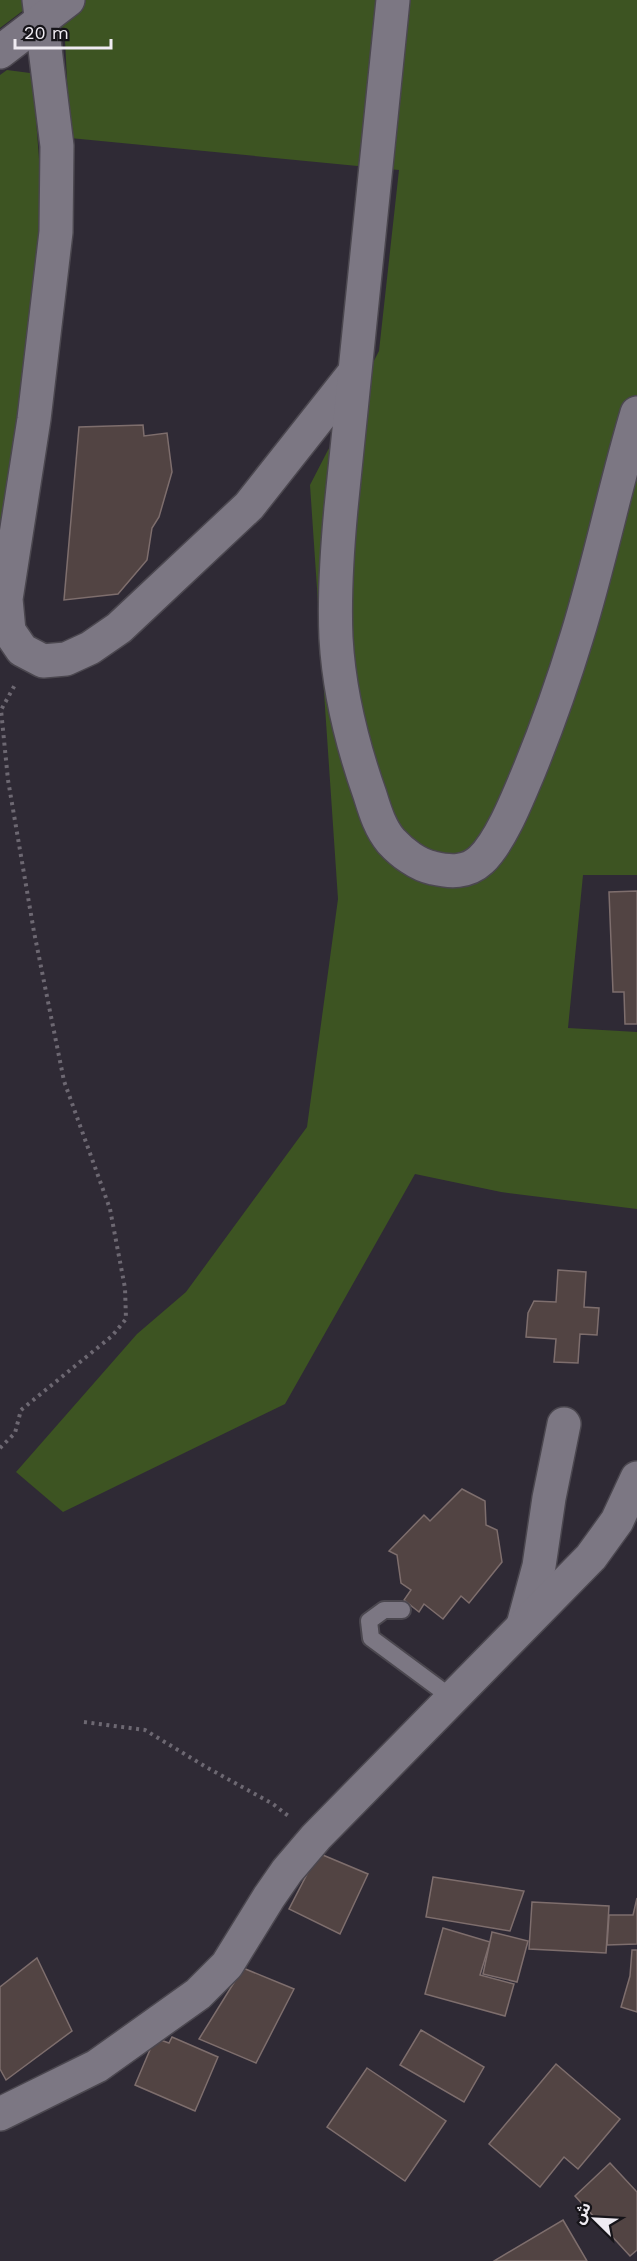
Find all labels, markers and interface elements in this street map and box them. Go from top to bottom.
scale bar [15,12,111,50]
text: 20 m [24,22,69,43]
north arrow [565,2189,625,2249]
text: ش [569,2199,595,2227]

